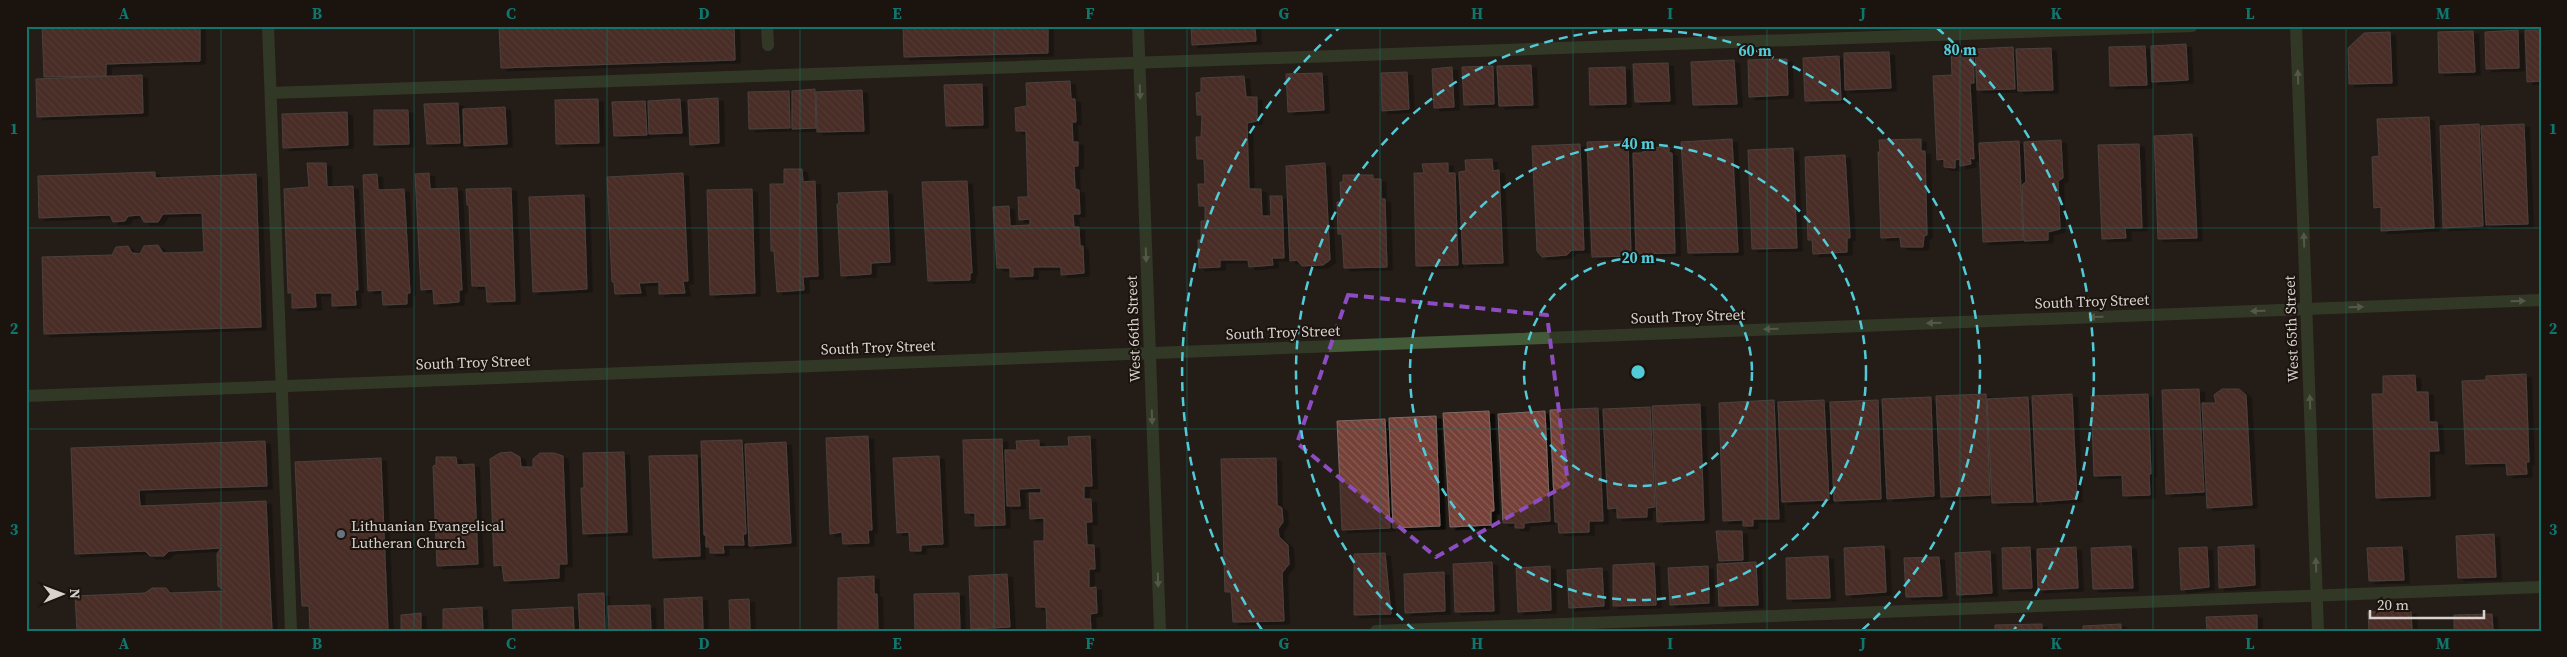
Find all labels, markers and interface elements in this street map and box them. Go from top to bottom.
text: A [119,2,130,24]
text: B [312,2,323,24]
text: C [506,2,516,24]
text: D [698,2,710,24]
text: E [892,2,902,24]
text: F [1085,2,1095,24]
text: G [1279,2,1290,24]
text: H [1471,2,1483,24]
text: I [1667,2,1673,24]
text: J [1859,2,1866,24]
text: K [2050,2,2062,24]
text: L [2245,2,2255,24]
text: M [2436,2,2450,24]
text: 80 m [1943,39,1977,60]
text: 60 m [1738,40,1772,61]
one-way arrow [2294,69,2302,85]
one-way arrow [1137,85,1145,101]
text: 1 [10,117,18,139]
text: 1 [2549,117,2557,139]
text: 40 m [1621,133,1655,154]
one-way arrow [2300,232,2308,248]
one-way arrow [1142,247,1150,263]
text: 20 m [1621,247,1655,268]
street label: West 66th Street [1121,275,1145,383]
street label: West 65th Street [2279,275,2303,383]
street label: South Troy Street [2034,289,2150,313]
one-way arrow [2510,296,2526,304]
one-way arrow [2348,302,2364,310]
street label: South Troy Street [1630,304,1746,328]
one-way arrow [2250,307,2266,315]
one-way arrow [2088,313,2104,321]
text: 2 [10,317,19,339]
text: 2 [2549,317,2558,339]
one-way arrow [1925,319,1941,327]
street label: South Troy Street [1225,320,1341,344]
one-way arrow [1763,326,1779,334]
street label: South Troy Street [820,335,936,359]
street label: South Troy Street [415,350,531,374]
centre of rings [1629,363,1647,381]
one-way arrow [2306,394,2314,410]
one-way arrow [1148,409,1156,425]
place label: Lithuanian Evangelical Lutheran Church [351,515,505,553]
text: 3 [10,518,19,540]
text: 3 [2549,518,2558,540]
marker: Lithuanian Evangelical Lutheran Church [335,528,347,540]
one-way arrow [2312,556,2320,572]
north arrow [38,570,88,620]
one-way arrow [1155,572,1163,588]
scale bar [2370,587,2483,619]
text: N [65,588,85,599]
text: 20 m [2377,594,2409,615]
text: A [119,632,130,654]
text: B [312,632,323,654]
text: C [506,632,516,654]
text: D [698,632,710,654]
text: E [892,632,902,654]
text: F [1085,632,1095,654]
text: G [1279,632,1290,654]
text: H [1471,632,1483,654]
text: I [1667,632,1673,654]
text: J [1859,632,1866,654]
text: K [2050,632,2062,654]
text: L [2245,632,2255,654]
text: M [2436,632,2450,654]

